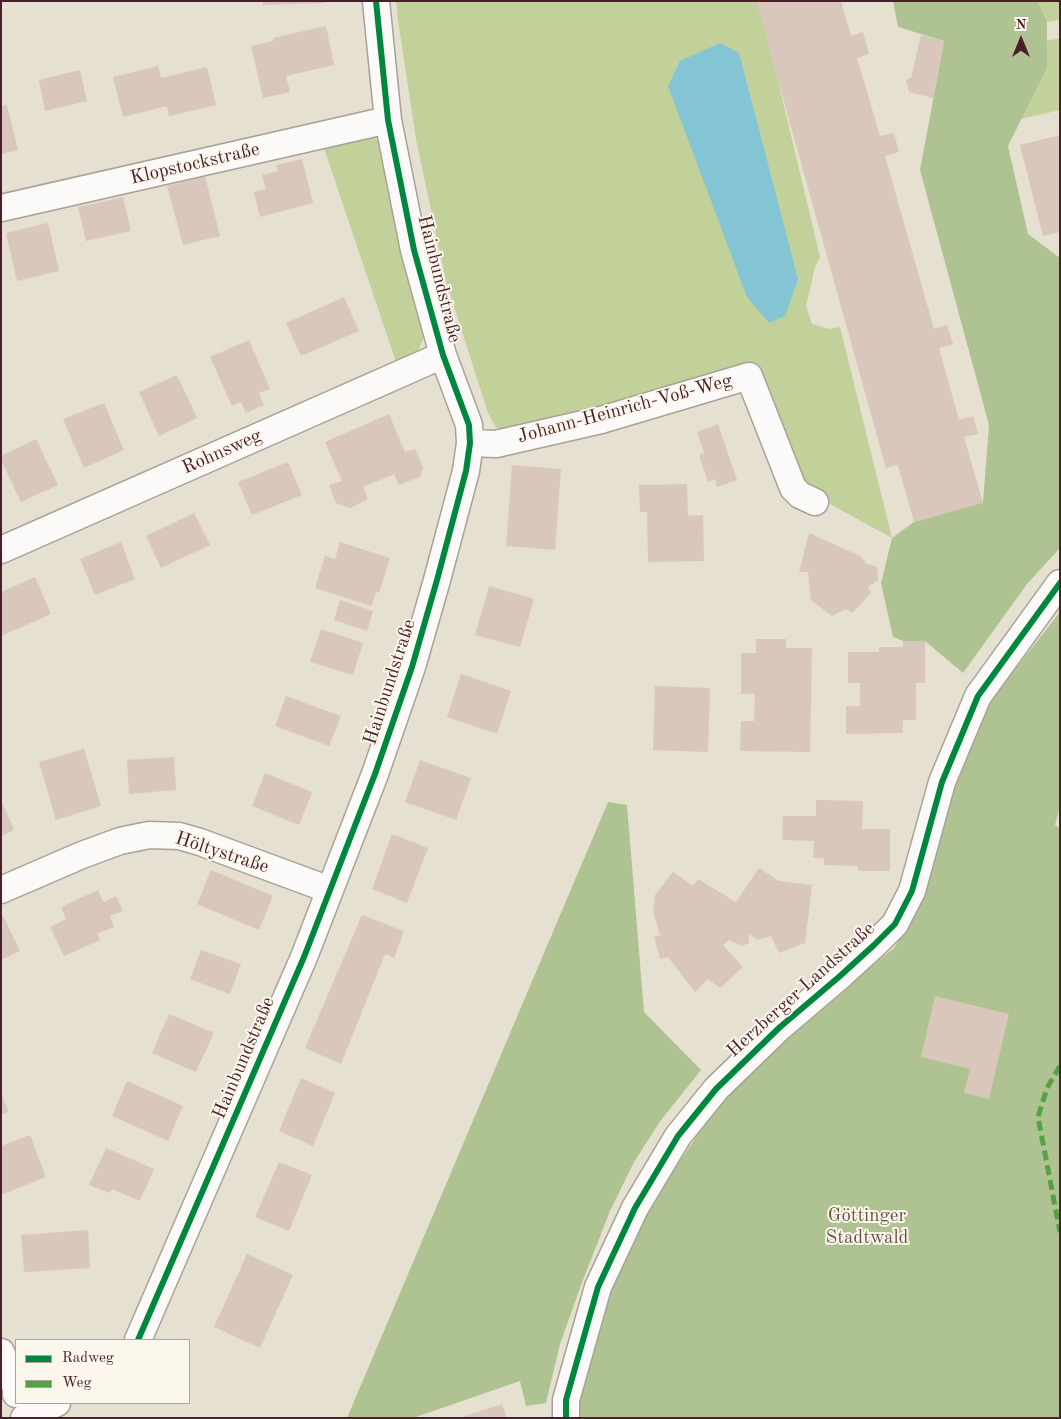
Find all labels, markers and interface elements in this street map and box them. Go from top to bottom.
north arrow [996,15,1046,65]
text: N [1016,18,1026,32]
street label: Klopstockstraße [128,138,262,190]
street label: Hainbundstraße [412,213,466,345]
street label: Johann-Heinrich-Voß-Weg [515,369,735,449]
street label: Rohnsweg [179,424,265,480]
street label: Hainbundstraße [359,616,421,748]
street label: Höltystraße [172,827,272,879]
street label: Herzberger Landstraße [722,918,880,1062]
street label: Hainbundstraße [208,993,280,1123]
park label: Göttinger Stadtwald [826,1205,908,1249]
legend [15,1339,190,1404]
text: Radweg [62,1351,114,1366]
text: Weg [62,1376,92,1391]

